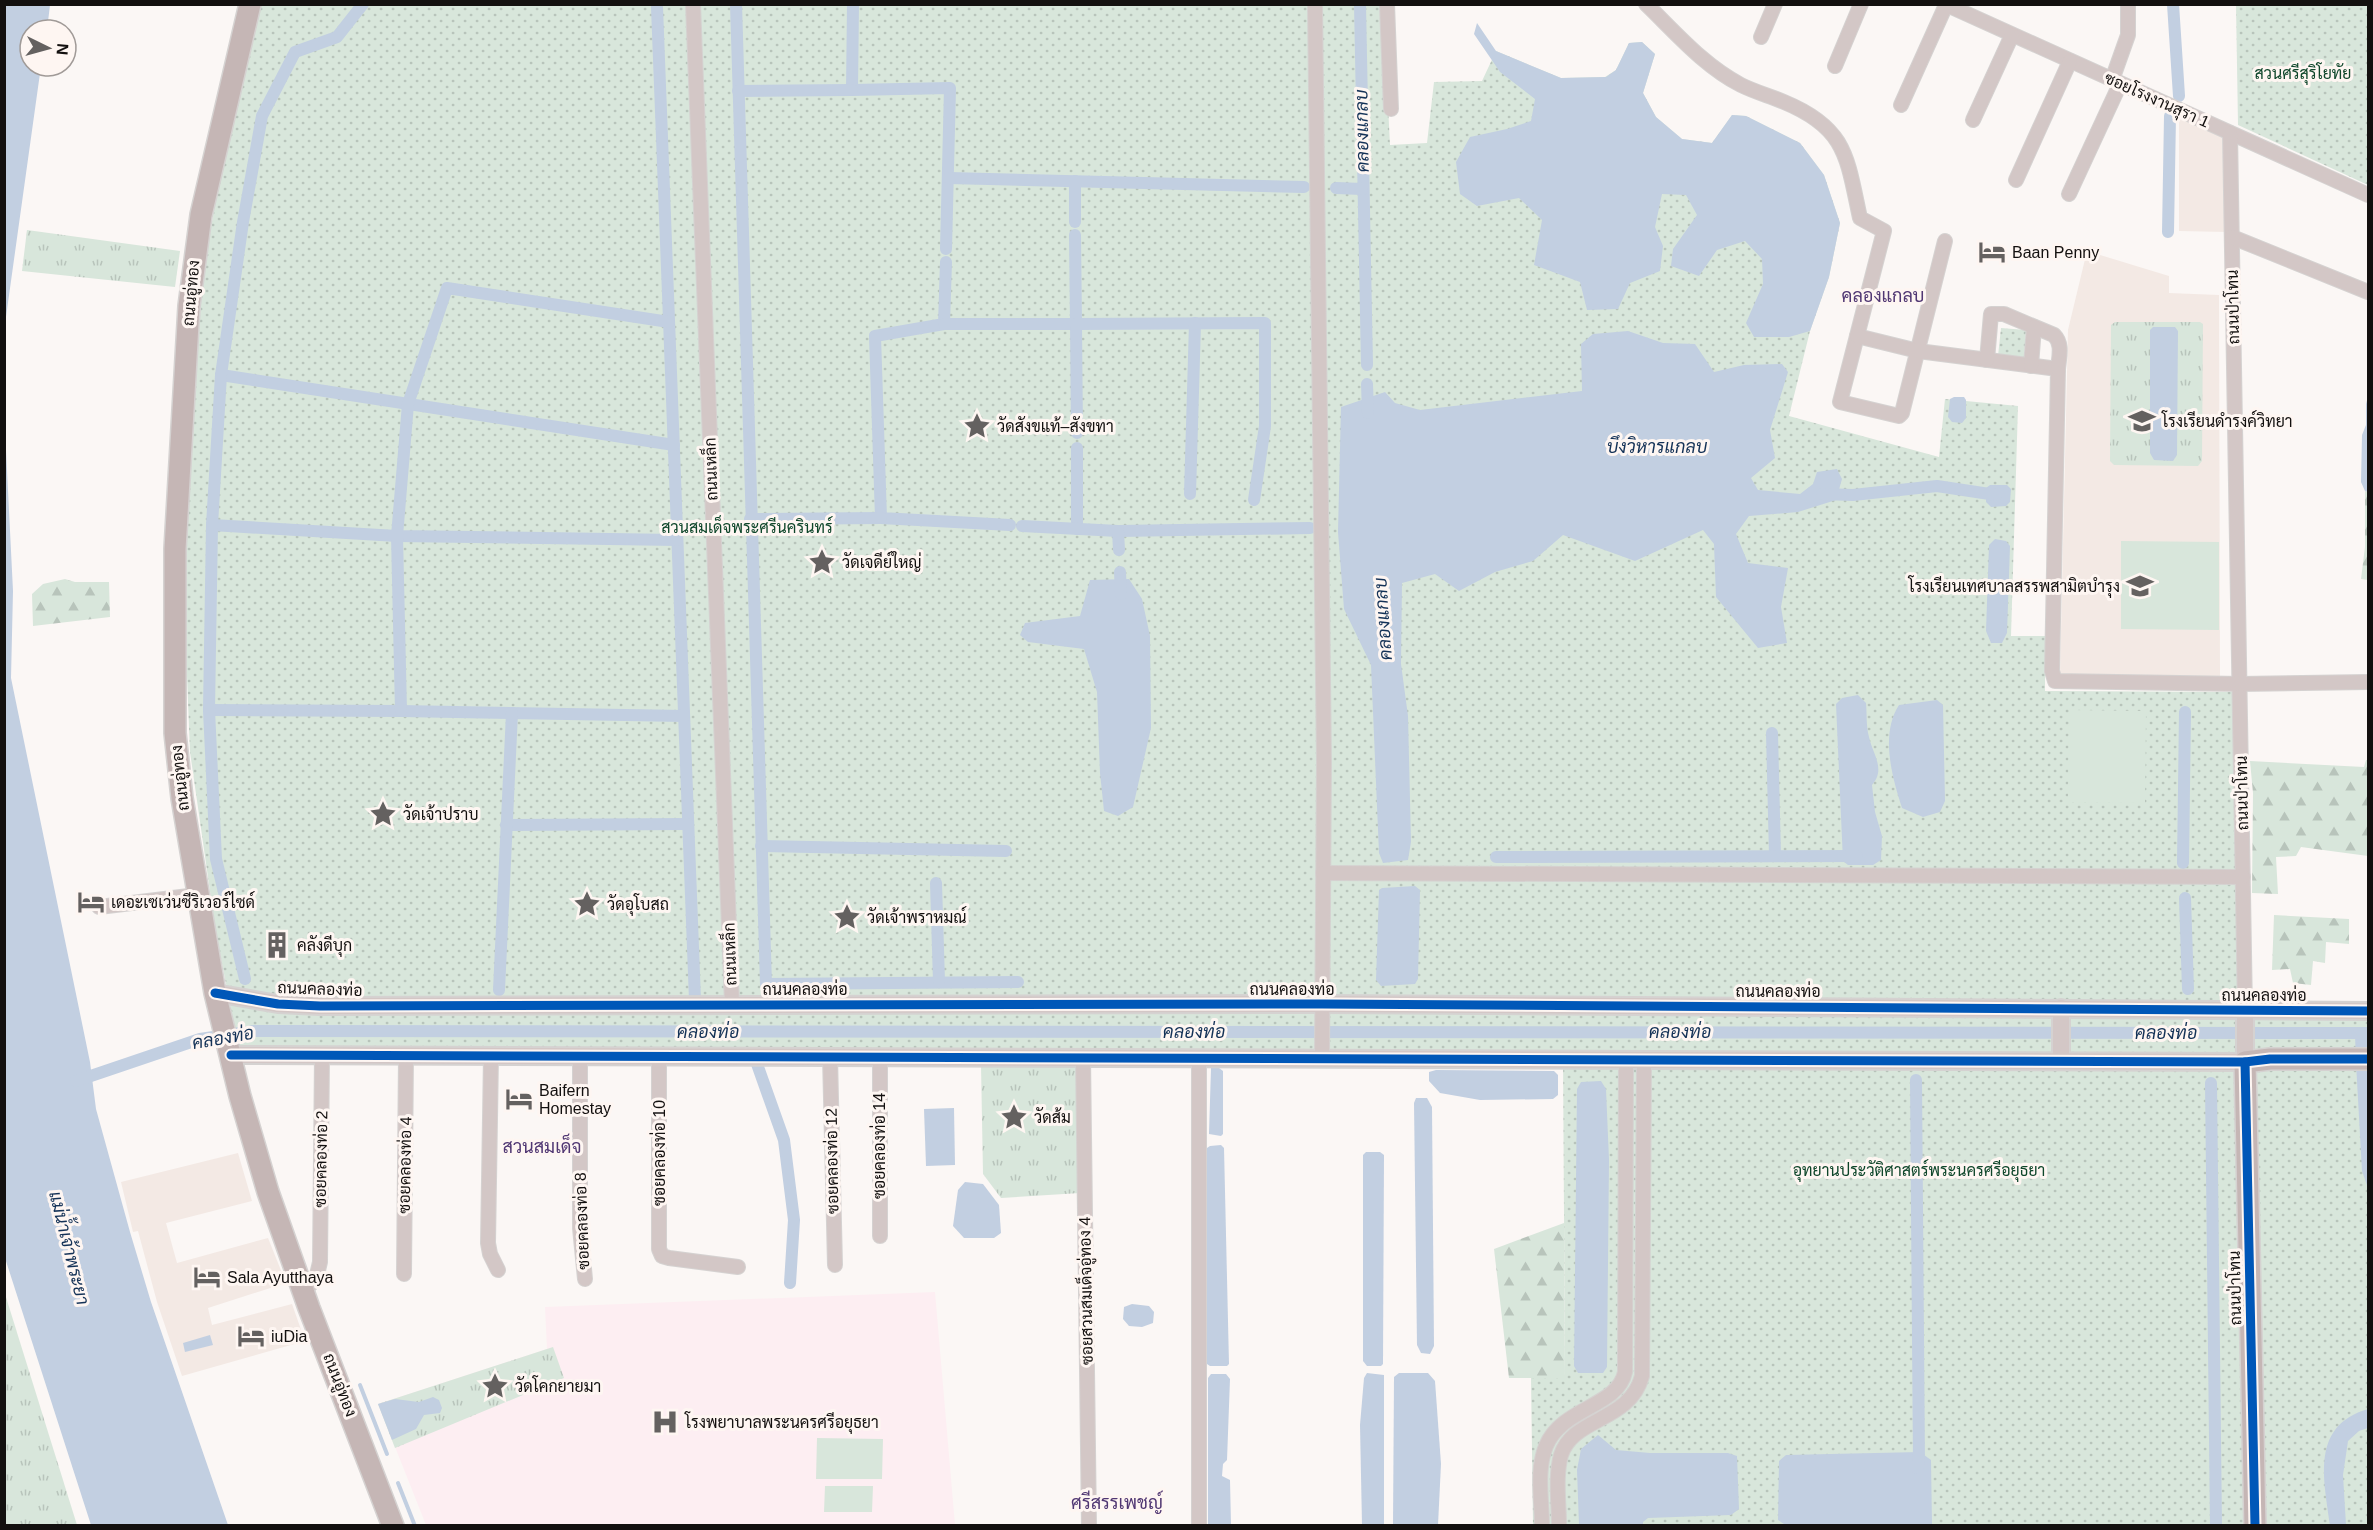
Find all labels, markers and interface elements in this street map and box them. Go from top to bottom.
north arrow [18,18,78,78]
text: N [53,43,71,56]
park label: สวนศรีสุริโยทัย [2255,62,2351,85]
street label: ซอยโรงงานสุรา 1 [2101,67,2213,133]
water label: คลองแกลบ [1351,89,1373,173]
hotel icon: Baan Penny [1977,237,2007,267]
place label: Baan Penny [2012,244,2099,261]
street label: ถนนอู่ทอง [178,259,205,327]
street label: ถนนป่าโทน [2221,270,2242,345]
district label: คลองแกลบ [1842,286,1924,306]
school or university icon: โรงเรียนดำรงค์วิทยา [2127,406,2157,436]
place label: โรงเรียนดำรงค์วิทยา [2161,409,2293,430]
place icon: วัดสังขแท้–สังขทา [962,411,992,441]
place label: วัดสังขแท้–สังขทา [997,416,1114,435]
water label: บึงวิหารแกลบ [1607,435,1708,457]
street label: ถนนเหล็ก [696,437,721,501]
park label: สวนสมเด็จพระศรีนครินทร์ [661,514,833,536]
place icon: วัดเจดีย์ใหญ่ [807,547,837,577]
place label: วัดเจดีย์ใหญ่ [842,550,922,572]
school or university icon: โรงเรียนเทศบาลสรรพสามิตบำรุง [2125,571,2155,601]
place label: โรงเรียนเทศบาลสรรพสามิตบำรุง [1907,575,2120,598]
water label: คลองแกลบ [1370,577,1396,661]
street label: ถนนอู่ทอง [166,744,195,812]
street label: ถนนป่าโทน [2230,756,2251,831]
place icon: วัดเจ้าปราบ [368,799,398,829]
place label: วัดเจ้าปราบ [403,804,479,823]
hotel icon: เดอะเซเว่นซีริเวอร์ไซด์ [76,887,106,917]
place icon: วัดอุโบสถ [572,889,602,919]
place label: เดอะเซเว่นซีริเวอร์ไซด์ [111,890,255,911]
place label: วัดอุโบสถ [607,893,669,916]
place icon: วัดเจ้าพราหมณ์ [832,902,862,932]
place label: วัดเจ้าพราหมณ์ [867,905,967,926]
street label: ถนนเหล็ก [715,922,740,986]
building icon: คลังดีบุก [262,930,292,960]
place label: คลังดีบุก [297,934,352,957]
street label: ถนนคลองท่อ [277,977,363,999]
street label: ถนนคลองท่อ [762,979,848,998]
street label: ถนนคลองท่อ [1249,979,1335,998]
street label: ถนนคลองท่อ [1735,981,1821,1000]
street label: ถนนคลองท่อ [2221,985,2307,1004]
water label: คลองท่อ [677,1020,739,1042]
water label: คลองท่อ [1163,1020,1225,1042]
water label: คลองท่อ [1649,1020,1711,1042]
water label: คลองท่อ [190,1021,255,1053]
water label: คลองท่อ [2135,1021,2197,1043]
place label: Baifern Homestay [539,1082,611,1117]
hotel icon: Baifern Homestay [504,1084,534,1114]
street label: ซอยคลองท่อ 14 [869,1093,888,1199]
street label: ซอยคลองท่อ 10 [649,1100,668,1206]
place icon: วัดส้ม [999,1102,1029,1132]
place label: วัดส้ม [1034,1107,1071,1126]
street label: ซอยคลองท่อ 12 [821,1108,841,1214]
street label: ซอยคลองท่อ 2 [310,1110,330,1208]
street label: ซอยคลองท่อ 4 [394,1116,414,1214]
district label: สวนสมเด็จ [503,1133,581,1157]
park label: อุทยานประวัติศาสตร์พระนครศรีอยุธยา [1793,1158,2045,1182]
street label: ซอยคลองท่อ 8 [570,1172,592,1270]
water label: แม่น้ำเจ้าพระยา [45,1188,99,1307]
street label: ซอยสวนสมเด็จอู่ทอง 4 [1071,1217,1099,1365]
street label: ถนนป่าโทน [2223,1251,2244,1326]
hotel icon: Sala Ayutthaya [192,1262,222,1292]
place label: Sala Ayutthaya [227,1269,334,1286]
hotel icon: iuDia [236,1321,266,1351]
place label: iuDia [271,1328,308,1345]
street label: ถนนอู่ทอง [317,1350,362,1420]
place icon: วัดโคกยายมา [480,1371,510,1401]
place label: วัดโคกยายมา [515,1375,601,1395]
hospital icon: โรงพยาบาลพระนครศรีอยุธยา [650,1407,680,1437]
place label: โรงพยาบาลพระนครศรีอยุธยา [684,1411,879,1434]
district label: ศรีสรรเพชญ์ [1071,1490,1163,1514]

